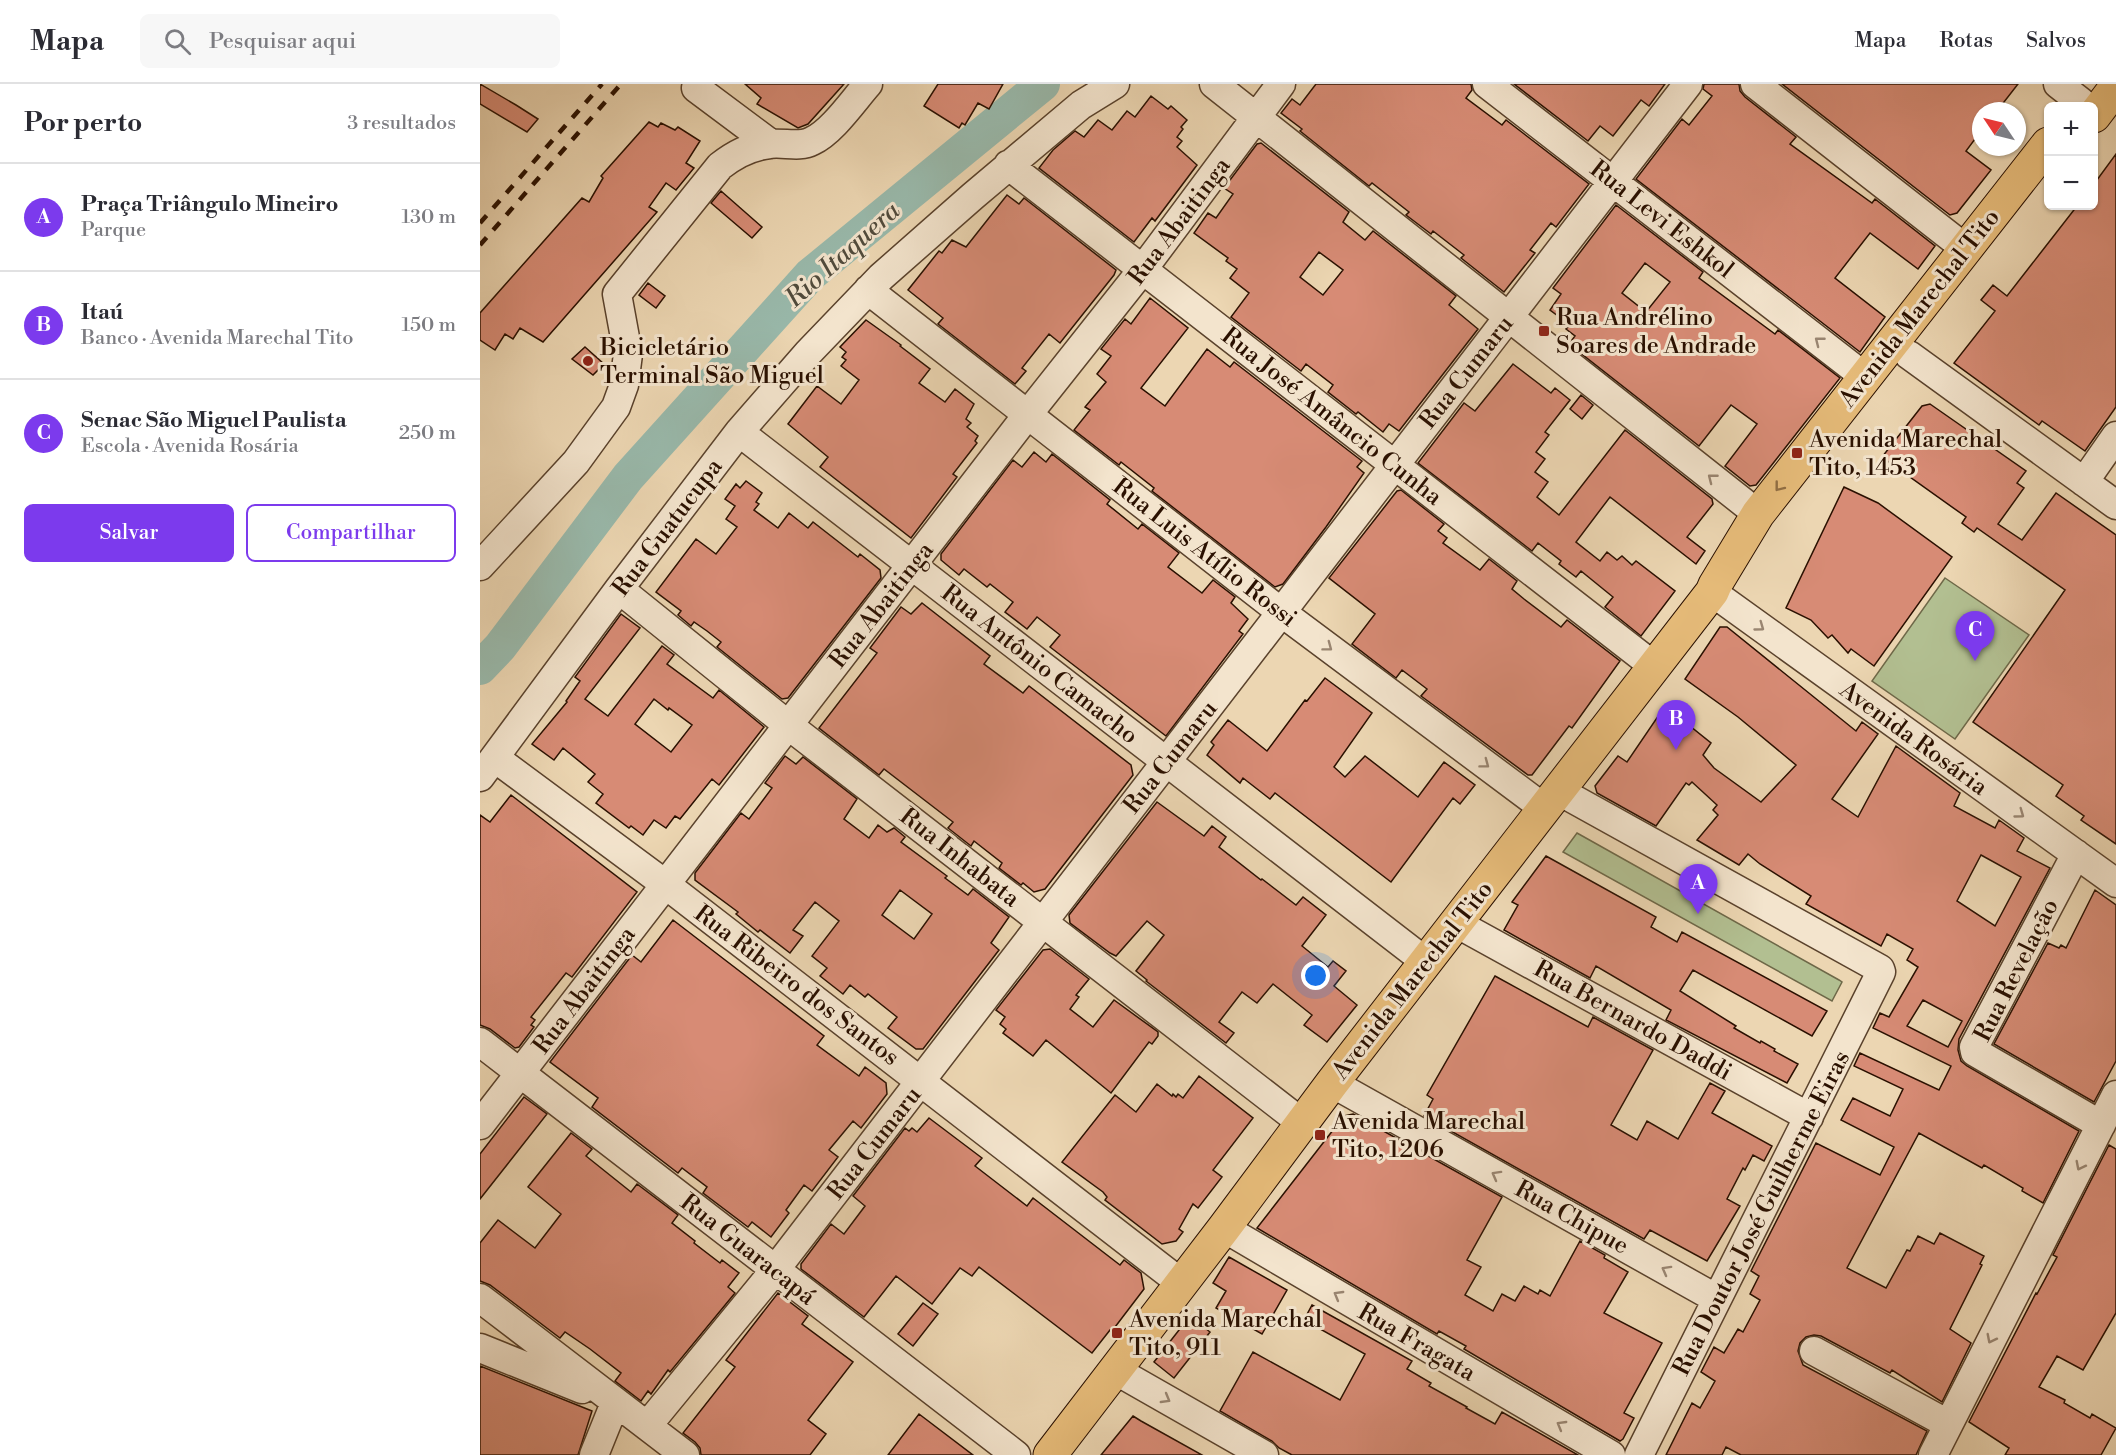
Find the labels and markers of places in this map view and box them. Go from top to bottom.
place label: Rua Andrélino Soares de Andrade [1556,303,1756,361]
marker: Rua Andrélino Soares de Andrade [1537,324,1551,338]
place label: Bicicletário Terminal São Miguel [599,333,824,391]
marker: Bicicletário Terminal São Miguel [581,354,595,368]
place label: Avenida Marechal Tito, 1453 [1808,425,2002,483]
marker: Avenida Marechal Tito, 1453 [1790,446,1804,460]
pin: C [1956,612,1994,661]
pin: B [1656,700,1696,750]
pin: A [1678,864,1718,914]
place label: Avenida Marechal Tito, 1206 [1331,1107,1525,1165]
marker: Avenida Marechal Tito, 1206 [1313,1128,1327,1142]
place label: Avenida Marechal Tito, 911 [1128,1305,1322,1363]
marker: Avenida Marechal Tito, 911 [1110,1326,1124,1340]

